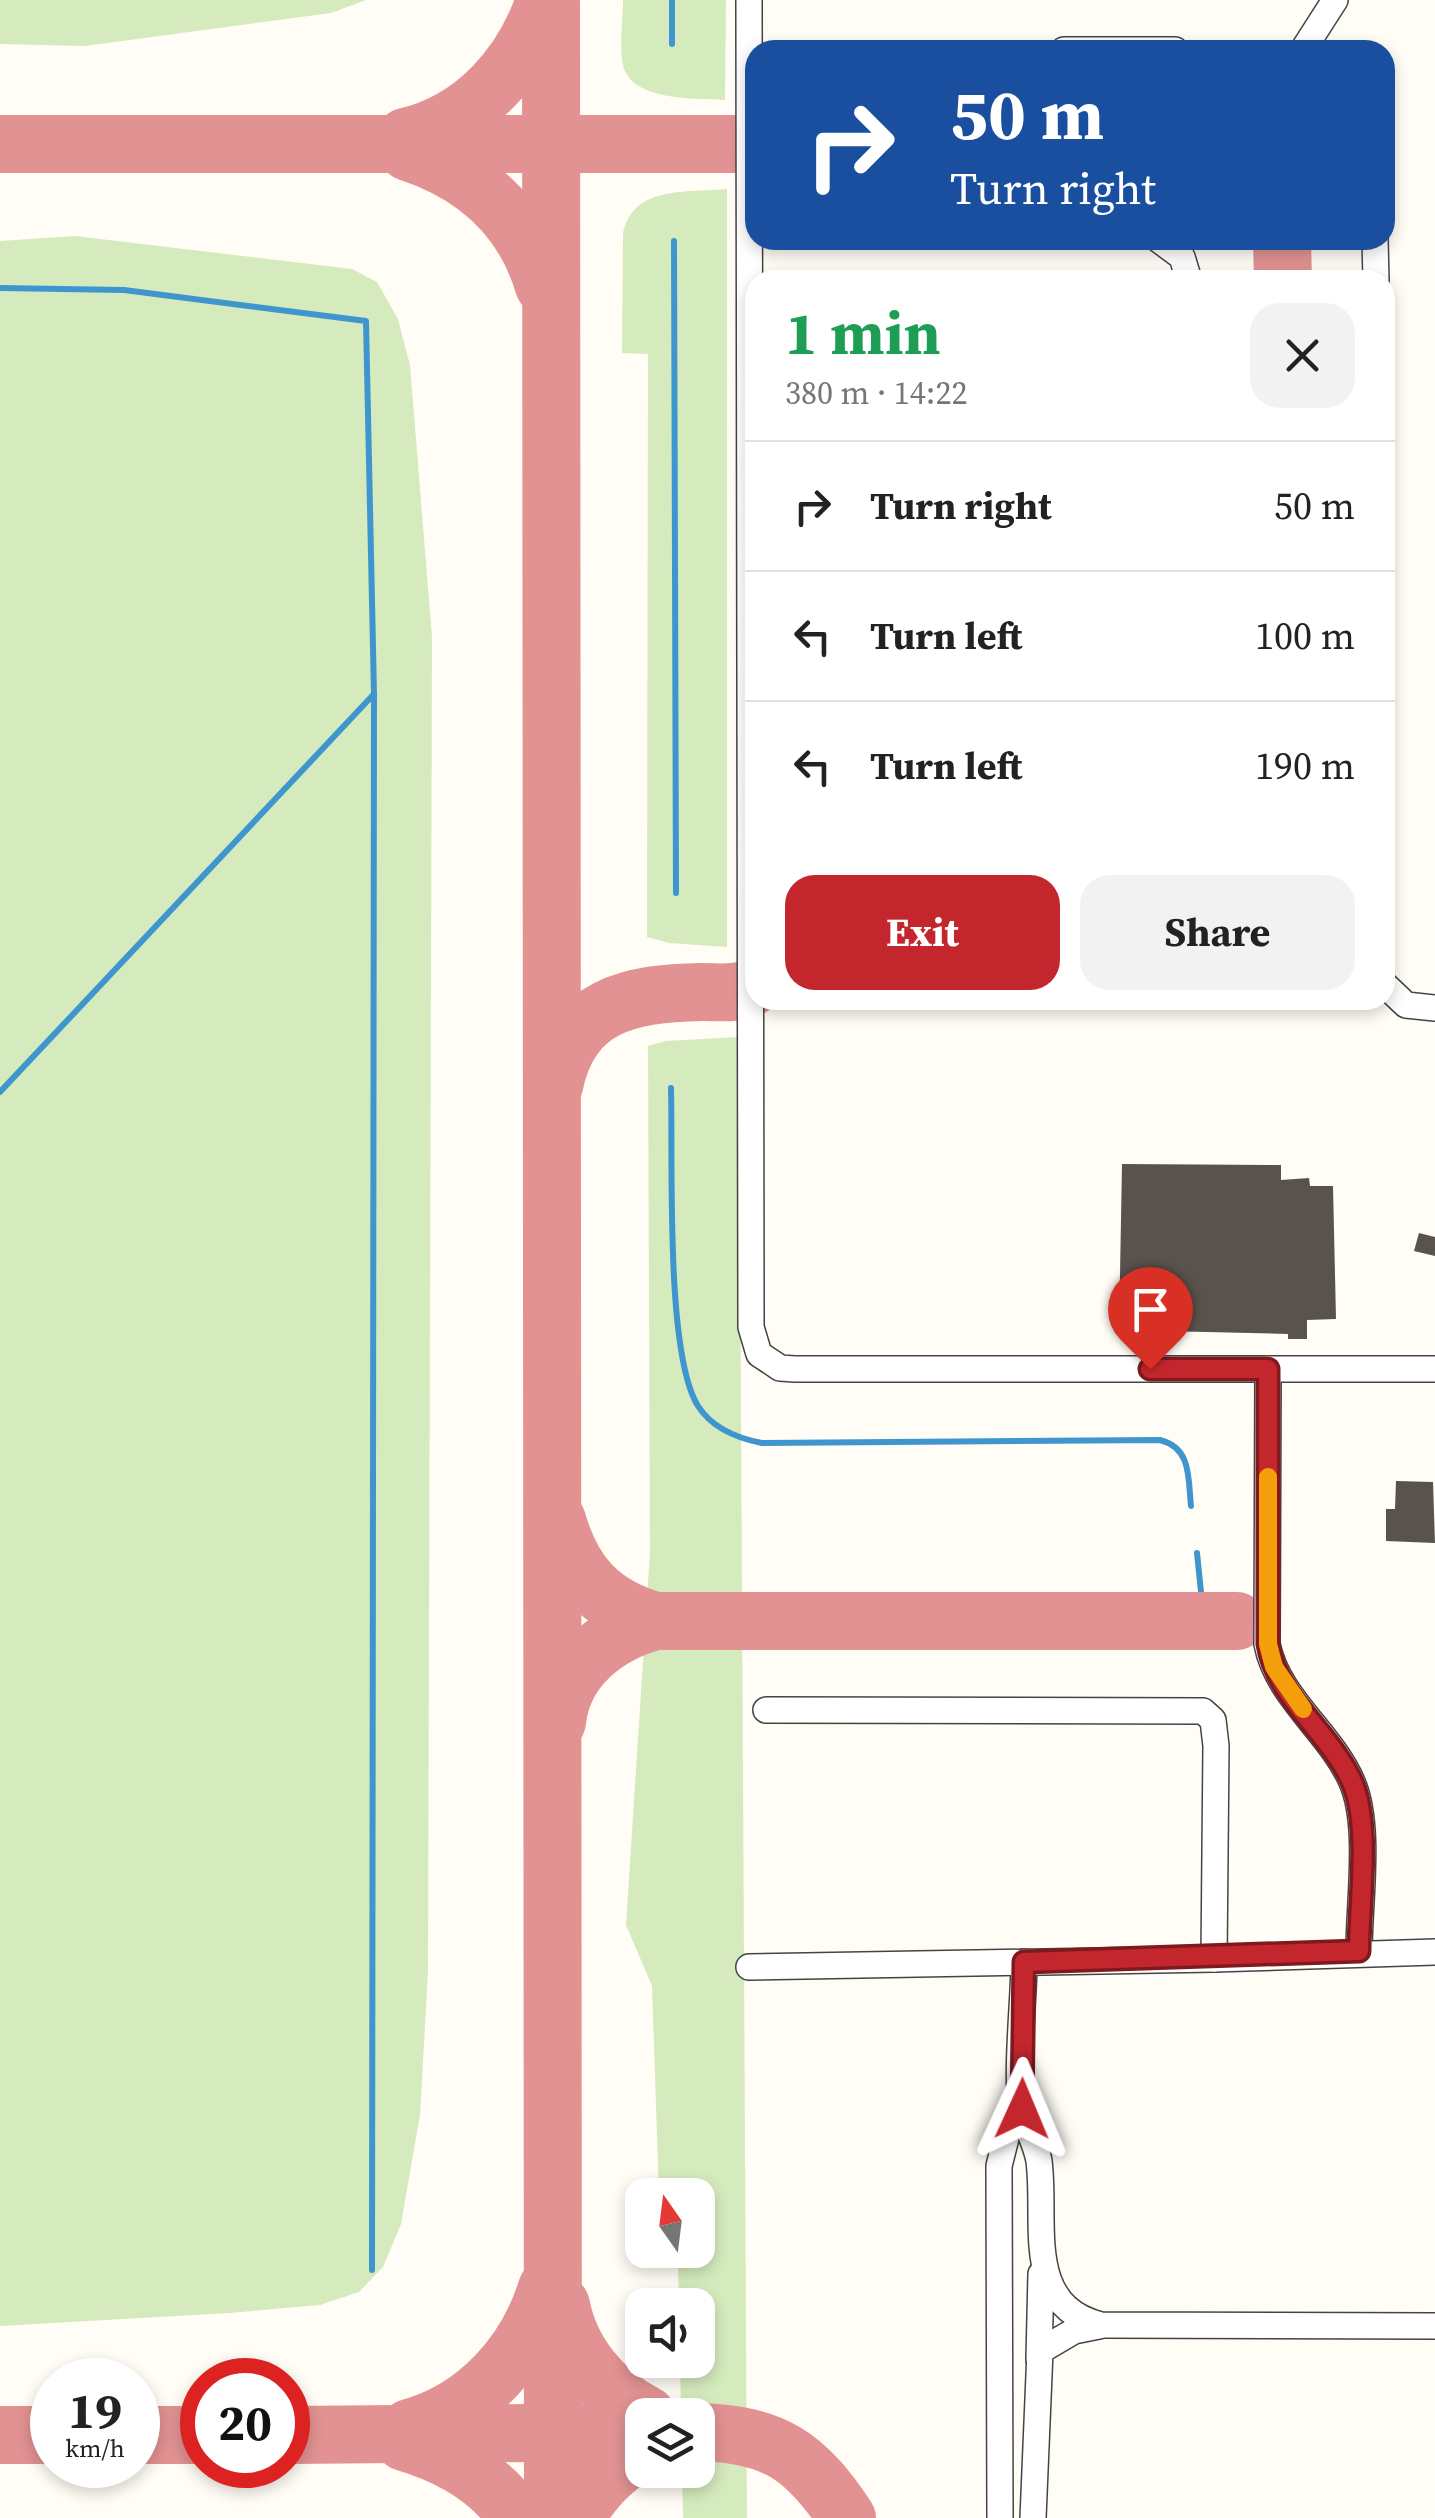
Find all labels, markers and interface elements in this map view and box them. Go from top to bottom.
text: 50 m [950,66,1104,162]
icon: right [785,80,915,210]
text: Turn right [950,157,1156,219]
text: 1 min [785,292,941,374]
button: close [1250,303,1355,408]
text: 380 m · 14:22 [785,371,967,415]
icon: right [785,479,840,534]
text: Turn right [870,480,1052,532]
text: 50 m [1274,480,1355,532]
icon: left [785,609,840,664]
text: Turn left [870,610,1022,662]
text: 100 m [1255,610,1355,662]
icon: left [785,739,840,794]
text: Turn left [870,740,1022,792]
text: 190 m [1255,740,1355,792]
button: Exit [785,875,1060,990]
button: Share [1080,875,1355,990]
pin [1108,1267,1193,1370]
icon: arrive [1123,1282,1178,1337]
position arrow [970,2057,1074,2161]
north arrow [625,2178,715,2268]
map controls [625,2178,715,2488]
button: sound [625,2288,715,2378]
speed limit sign: 20 [180,2358,310,2488]
text: 19 [68,2376,122,2445]
button: layers [625,2398,715,2488]
text: km/h [65,2431,125,2465]

